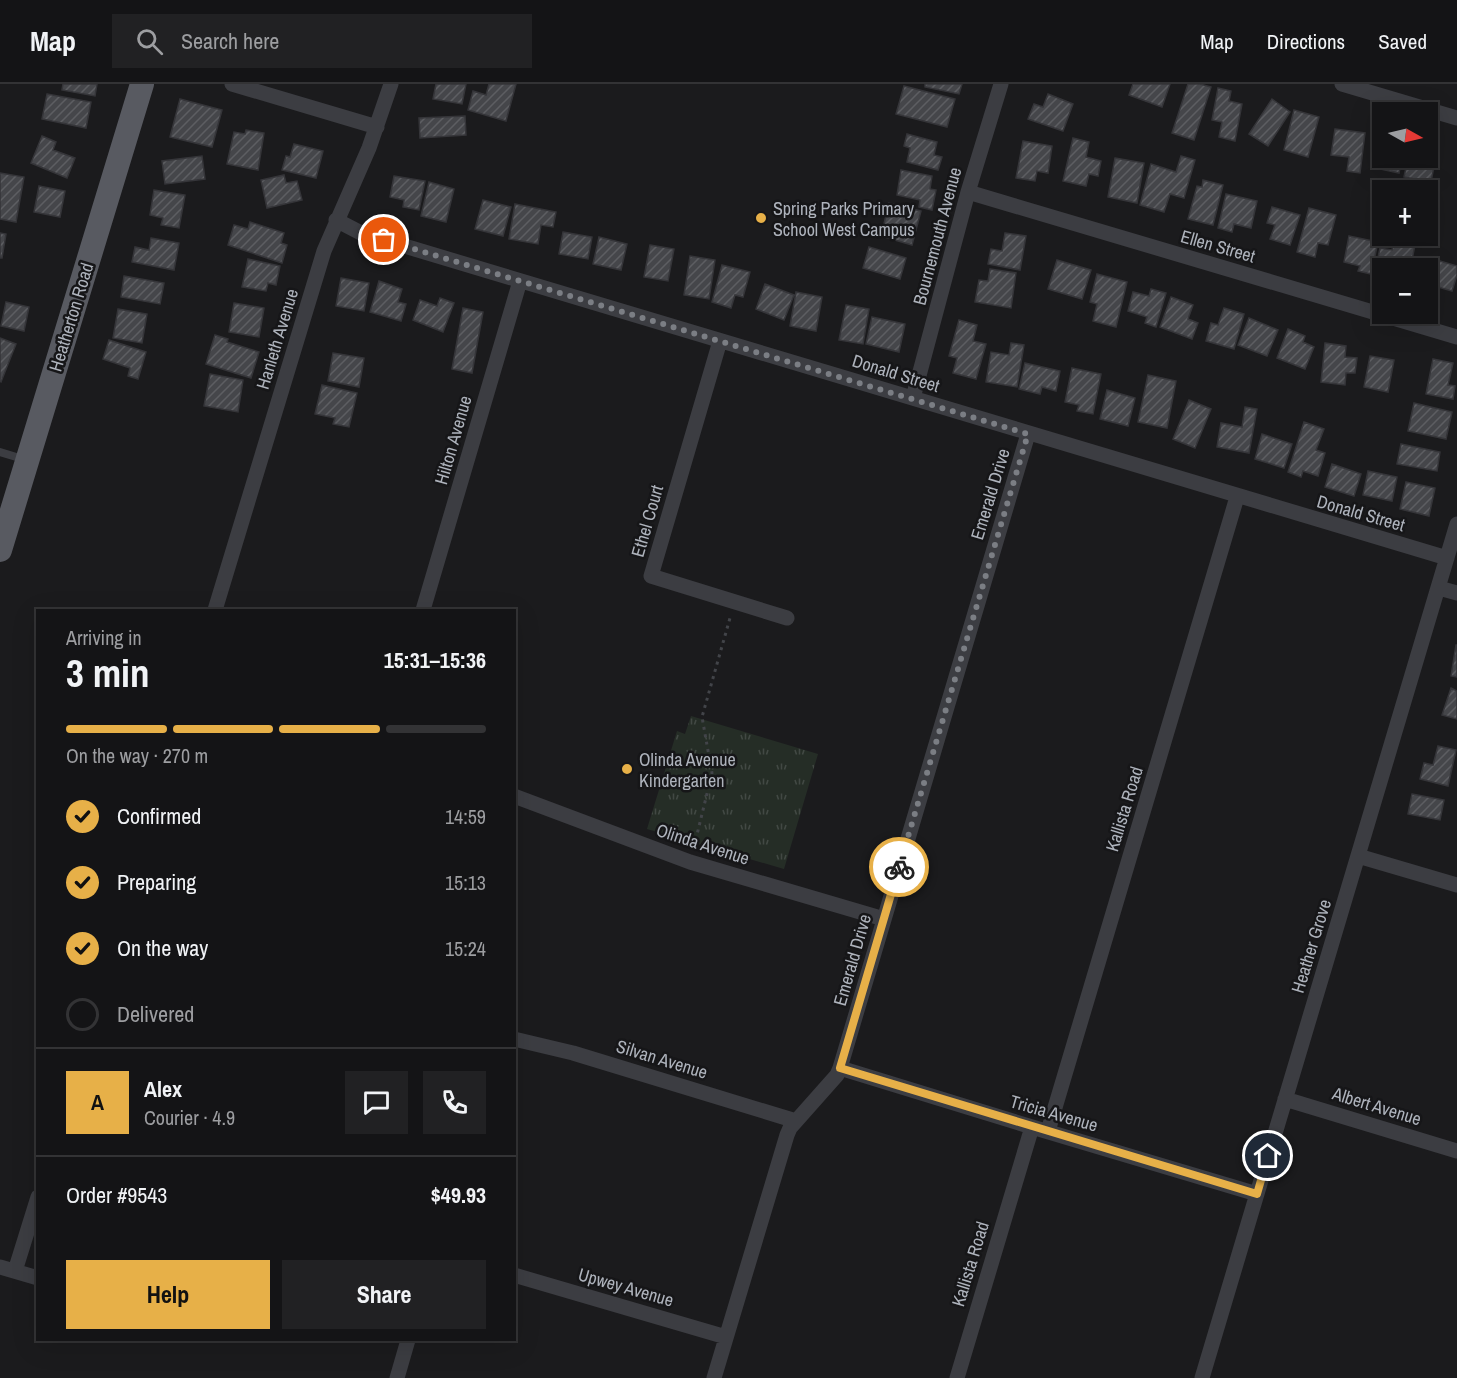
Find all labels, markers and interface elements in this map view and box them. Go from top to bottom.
search box [112,14,532,68]
text: Map [30,22,76,60]
icon: search [133,25,166,58]
text: Search here [181,26,279,56]
text: Map [1200,27,1234,56]
text: Directions [1267,27,1345,56]
text: Saved [1378,27,1427,56]
north arrow [1372,102,1438,168]
map controls [1372,102,1438,324]
street label: Bournemouth Avenue [907,164,967,308]
button: + [1372,180,1438,246]
place label: Spring Parks Primary School West Campus [773,196,915,242]
marker: Spring Parks Primary School West Campus [754,211,768,225]
pin [358,214,409,265]
icon: bag [367,223,400,256]
street label: Ellen Street [1178,223,1258,269]
button: − [1372,258,1438,324]
street label: Heatherton Road [43,260,99,374]
street label: Hanleth Avenue [250,286,304,392]
street label: Donald Street [849,348,943,398]
street label: Hilton Avenue [428,393,478,487]
street label: Emerald Drive [964,445,1016,543]
street label: Ethel Court [625,482,669,560]
street label: Donald Street [1314,489,1408,537]
text: Arriving in [66,624,142,651]
text: 15:31–15:36 [384,645,486,675]
text: 3 min [66,647,150,699]
text: On the way · 270 m [66,742,208,769]
place label: Olinda Avenue Kindergarten [639,747,736,793]
marker: Olinda Avenue Kindergarten [620,762,634,776]
street label: Kallista Road [1099,763,1149,855]
icon: check [66,800,99,833]
text: Confirmed [117,801,201,831]
text: 14:59 [445,803,486,830]
street label: Olinda Avenue [653,817,753,871]
courier [869,837,929,897]
icon: bike [883,851,916,884]
icon: check [66,866,99,899]
text: Preparing [117,867,196,897]
text: 15:13 [445,869,486,896]
street label: Heather Grove [1285,896,1337,996]
street label: Emerald Drive [827,911,877,1009]
icon: check [66,932,99,965]
text: On the way [117,933,208,963]
text: 15:24 [445,935,486,962]
text: Delivered [117,999,194,1029]
street label: Silvan Avenue [613,1033,711,1085]
button: chat [345,1071,408,1134]
button: phone [423,1071,486,1134]
text: Alex [144,1074,182,1104]
street label: Albert Avenue [1329,1080,1424,1131]
text: A [91,1087,104,1117]
street label: Tricia Avenue [1007,1089,1101,1137]
text: Courier · 4.9 [144,1104,235,1131]
pin [1242,1130,1293,1181]
icon: home [1251,1139,1284,1172]
text: Order #9543 [66,1180,167,1210]
text: $49.93 [431,1180,486,1210]
street label: Kallista Road [945,1218,995,1310]
button: Help [66,1260,270,1329]
button: Share [282,1260,486,1329]
street label: Upwey Avenue [575,1261,677,1313]

